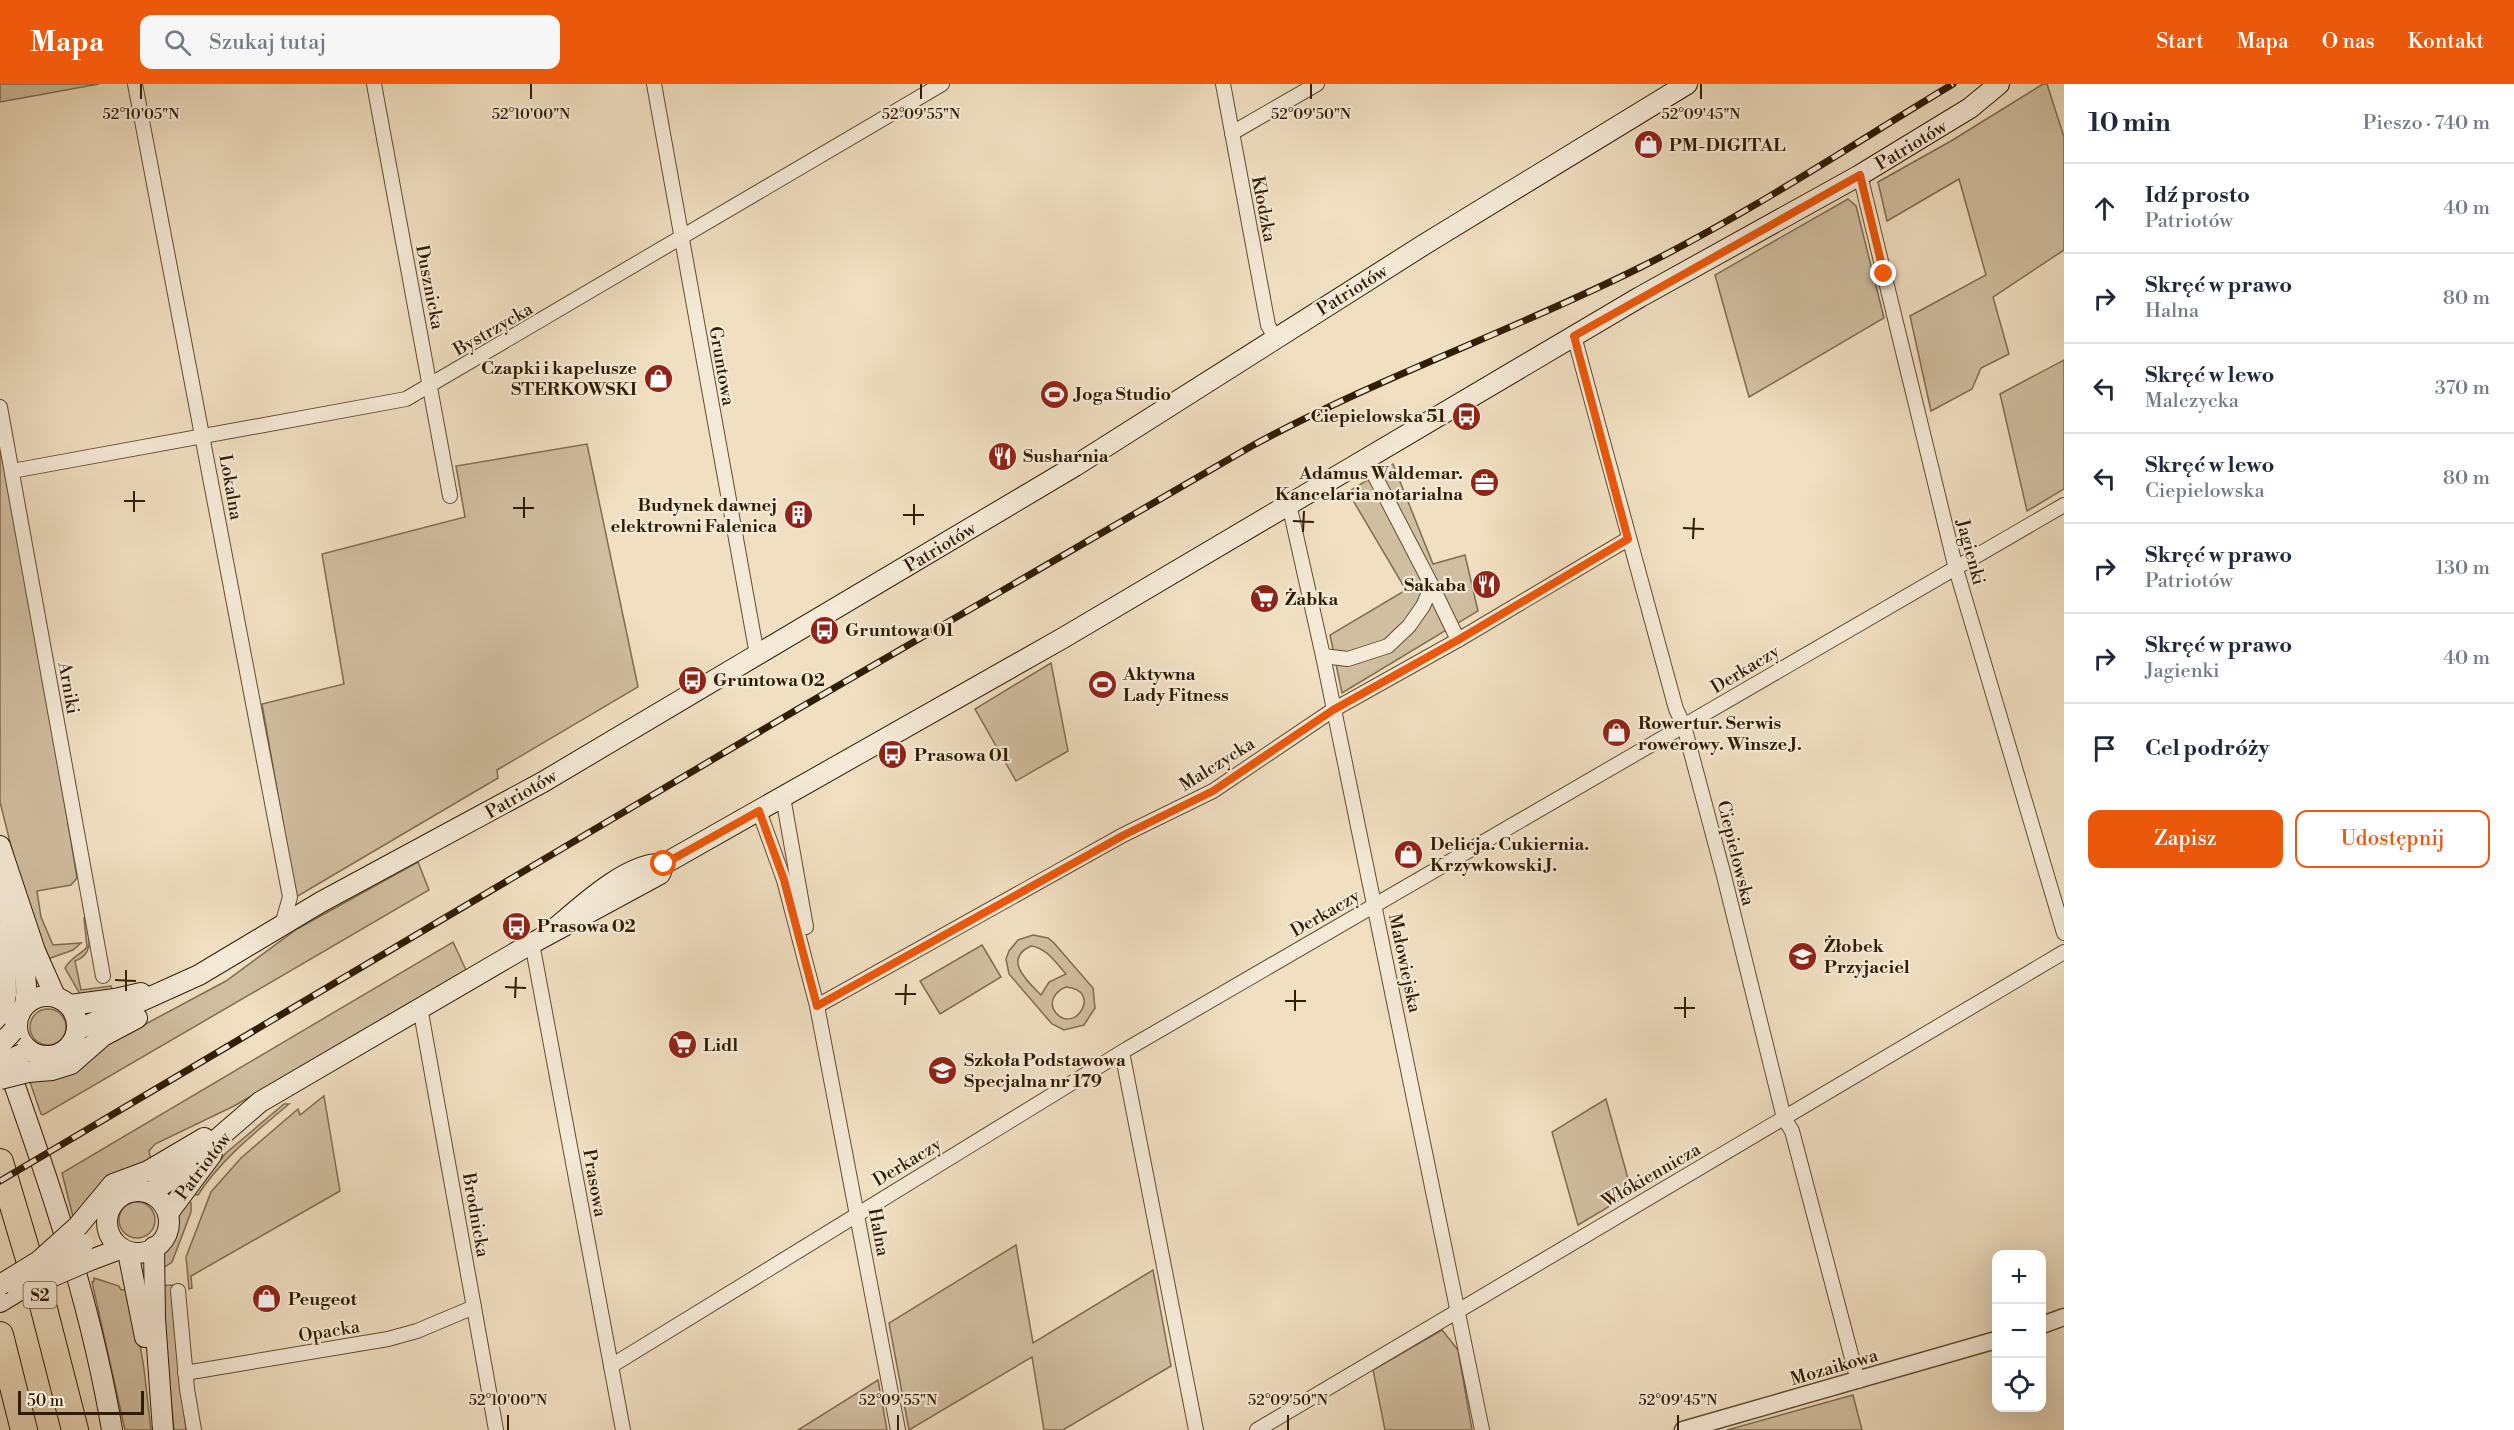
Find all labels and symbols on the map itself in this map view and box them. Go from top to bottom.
text: 52°10'05"N [103,105,179,124]
text: 52°10'00"N [492,105,570,124]
text: 52°09'55"N [882,105,960,124]
text: 52°09'50"N [1271,105,1351,124]
text: 52°09'45"N [1662,105,1740,124]
street label: Patriotów [1871,115,1952,176]
shop icon: PM-DIGITAL [1632,129,1664,161]
place label: PM-DIGITAL [1669,134,1785,157]
street label: Kłodzka [1246,174,1281,245]
street label: Dusznicka [410,243,449,332]
street label: Patriotów [1313,259,1393,321]
route end [1870,260,1896,286]
street label: Bystrzycka [448,297,538,362]
street label: Gruntowa [703,325,740,408]
place label: Czapki i kapelusze STERKOWSKI [481,357,637,401]
shop icon: Czapki i kapelusze STERKOWSKI [642,362,674,394]
sports icon: Joga Studio [1038,378,1070,410]
place label: Joga Studio [1072,383,1171,406]
bus stop icon: Ciepielowska 51 [1451,400,1483,432]
place label: Ciepielowska 51 [1310,405,1446,428]
restaurant icon: Susharnia [986,440,1018,472]
place label: Susharnia [1023,445,1109,468]
street label: Lokalna [213,452,248,523]
place label: Adamus Waldemar. Kancelaria notarialna [1275,462,1463,506]
office icon: Adamus Waldemar. Kancelaria notarialna [1468,467,1500,499]
place label: Budynek dawnej elektrowni Falenica [611,494,777,538]
building icon: Budynek dawnej elektrowni Falenica [782,499,814,531]
street label: Jagienki [1950,516,1990,588]
street label: Patriotów [900,517,981,578]
restaurant icon: Sakaba [1471,569,1503,601]
place label: Sakaba [1404,574,1466,597]
supermarket icon: Żabka [1248,583,1280,615]
place label: Żabka [1285,588,1339,611]
bus stop icon: Gruntowa 01 [808,614,840,646]
place label: Gruntowa 01 [845,619,954,642]
street label: Derkaczy [1707,640,1784,699]
street label: Arniki [52,659,84,716]
place label: Aktywna Lady Fitness [1122,663,1229,707]
bus stop icon: Gruntowa 02 [676,664,708,696]
sports icon: Aktywna Lady Fitness [1086,668,1118,700]
place label: Gruntowa 02 [713,669,825,692]
place label: Rowertur. Serwis rowerowy. Winsze J. [1638,712,1802,756]
shop icon: Rowertur. Serwis rowerowy. Winsze J. [1601,717,1633,749]
street label: Malczycka [1175,732,1260,797]
bus stop icon: Prasowa 01 [877,739,909,771]
place label: Prasowa 01 [914,744,1010,767]
street label: Patriotów [481,764,562,824]
street label: Ciepielowska [1711,798,1760,909]
place label: Delicja. Cukiernia. Krzywkowski J. [1430,833,1589,877]
shop icon: Delicja. Cukiernia. Krzywkowski J. [1393,838,1425,870]
route start [650,850,676,876]
street label: Derkaczy [1287,884,1364,942]
bus stop icon: Prasowa 02 [500,910,532,942]
street label: Małowiejska [1383,912,1426,1015]
place label: Prasowa 02 [537,915,636,938]
place label: Żłobek Przyjaciel [1824,935,1910,979]
school or university icon: Żłobek Przyjaciel [1787,940,1819,972]
supermarket icon: Lidl [666,1029,698,1061]
place label: Lidl [703,1034,738,1057]
place label: Szkoła Podstawowa Specjalna nr 179 [964,1049,1126,1093]
school or university icon: Szkoła Podstawowa Specjalna nr 179 [927,1054,959,1086]
street label: Patriotów [170,1127,237,1205]
street label: Derkaczy [869,1133,946,1192]
street label: Włókiennicza [1597,1137,1706,1214]
street label: Prasowa [577,1147,612,1220]
street label: Brodnicka [457,1170,494,1260]
street label: Halna [863,1206,895,1259]
road number: S2 [24,1282,57,1308]
shop icon: Peugeot [251,1283,283,1315]
place label: Peugeot [288,1288,358,1311]
street label: Opacka [297,1315,362,1348]
street label: Mozaikowa [1788,1344,1882,1391]
scale bar [18,1388,144,1416]
text: 52°10'00"N [469,1391,547,1410]
text: 52°09'55"N [859,1391,937,1410]
text: 52°09'50"N [1248,1391,1328,1410]
text: 52°09'45"N [1639,1391,1717,1410]

